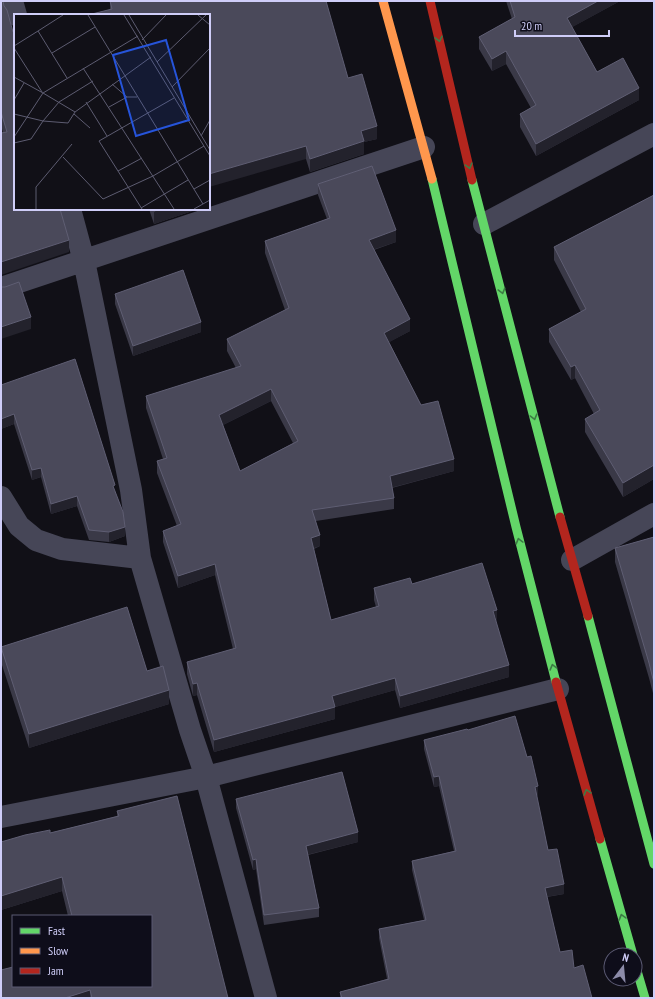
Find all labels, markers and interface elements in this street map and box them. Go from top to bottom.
scale bar [515,12,609,38]
inset map [14,14,210,210]
text: 20 m [521,18,542,33]
one-way arrow [434,36,442,42]
one-way arrow [464,162,473,169]
one-way arrow [497,288,505,295]
one-way arrow [530,414,538,420]
one-way arrow [516,538,524,544]
one-way arrow [549,664,557,670]
one-way arrow [583,789,592,796]
one-way arrow [618,914,627,921]
legend [12,915,152,987]
text: Fast [48,923,66,938]
text: Slow [48,943,69,958]
north arrow [603,947,643,987]
text: N [621,950,631,965]
text: Jam [47,963,64,978]

